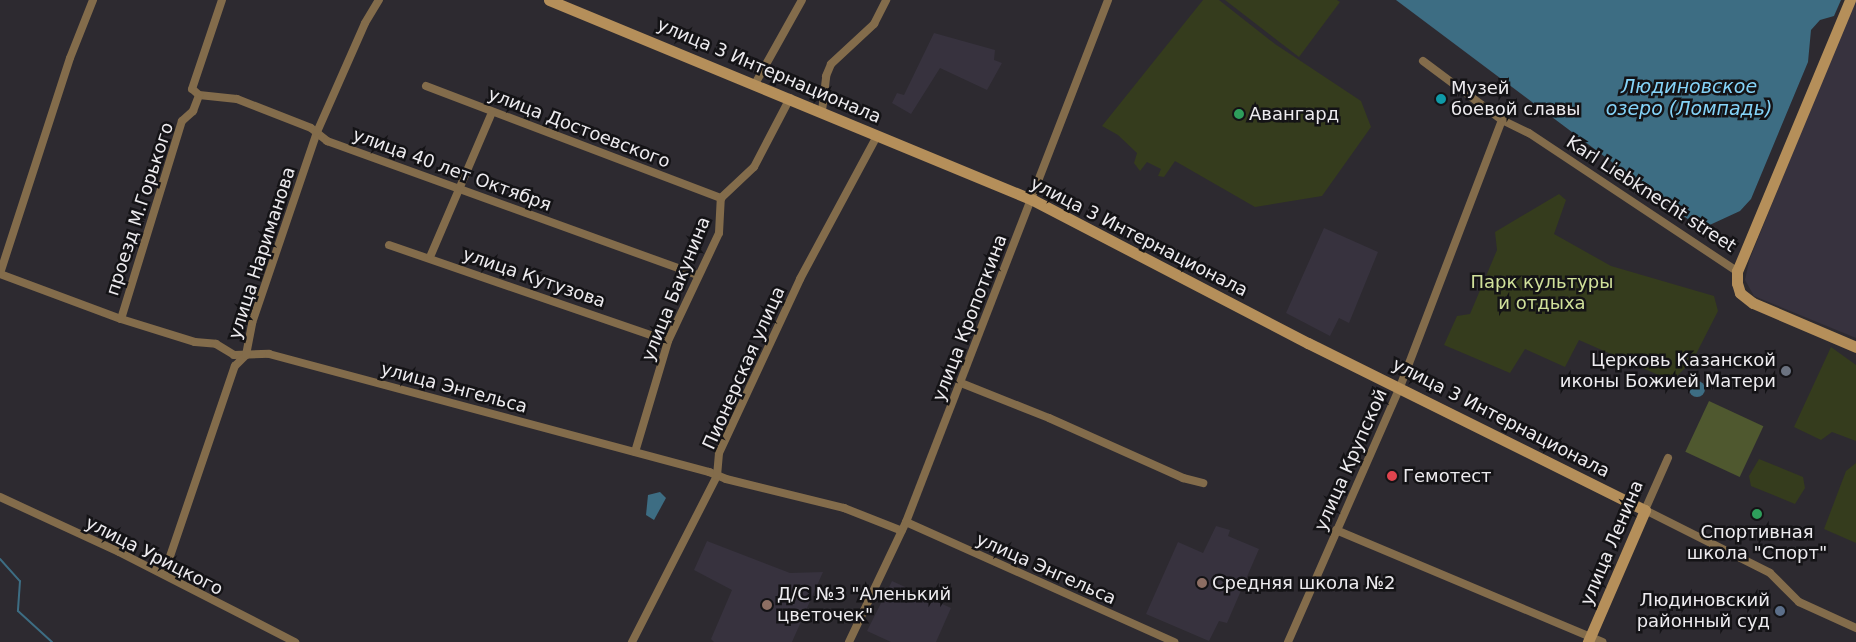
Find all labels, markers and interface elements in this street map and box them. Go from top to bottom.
street label: улица 3 Интернационала [654,14,884,128]
water label: Людиновское озеро (Ломпадь) [1606,76,1772,120]
place label: Музей боевой славы [1451,78,1580,120]
street label: улица Достоевского [485,83,673,173]
marker: Музей боевой славы [1435,93,1447,105]
place label: Авангард [1249,103,1339,125]
marker: Авангард [1233,108,1245,120]
street label: проезд М.Горького [102,120,178,298]
street label: улица 40 лет Октября [350,124,554,216]
street label: Karl Liebknecht street [1562,131,1740,257]
street label: улица Нариманова [224,164,300,342]
street label: улица 3 Интернационала [1027,173,1251,301]
street label: улица Бакунина [637,214,715,364]
street label: улица Кропоткина [928,232,1012,404]
street label: улица Кутузова [460,243,608,313]
park label: Парк культуры и отдыха [1471,272,1613,314]
street label: Пионерская улица [698,283,790,453]
place label: Церковь Казанской иконы Божией Матери [1560,350,1776,392]
street label: улица 3 Интернационала [1389,354,1613,482]
street label: улица Энгельса [378,358,530,418]
marker: Церковь Казанской иконы Божией Матери [1780,365,1792,377]
street label: улица Крупской [1310,386,1392,534]
place label: Гемотест [1403,465,1492,487]
marker: Гемотест [1385,469,1399,483]
street label: улица Ленина [1576,477,1648,609]
marker: Спортивная школа "Спорт" [1751,508,1763,520]
street label: улица Урицкого [82,512,226,600]
place label: Спортивная школа "Спорт" [1687,522,1827,564]
street label: улица Энгельса [973,528,1119,610]
place label: Средняя школа №2 [1212,572,1395,594]
marker: Средняя школа №2 [1196,577,1208,589]
place label: Д/С №3 "Аленький цветочек" [777,584,951,626]
place label: Людиновский районный суд [1637,590,1770,632]
marker: Д/С №3 "Аленький цветочек" [761,599,773,611]
marker: Людиновский районный суд [1774,605,1786,617]

